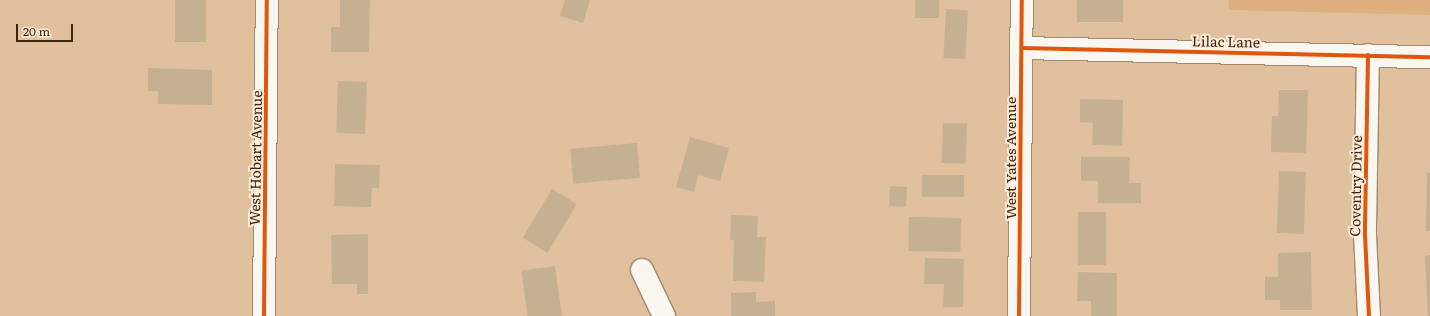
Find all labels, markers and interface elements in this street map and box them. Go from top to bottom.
scale bar [18,16,75,42]
text: 20 m [23,22,50,40]
street label: Lilac Lane [1192,32,1260,50]
street label: West Hobart Avenue [245,90,265,226]
street label: West Yates Avenue [1002,97,1018,219]
street label: Coventry Drive [1346,135,1364,237]

